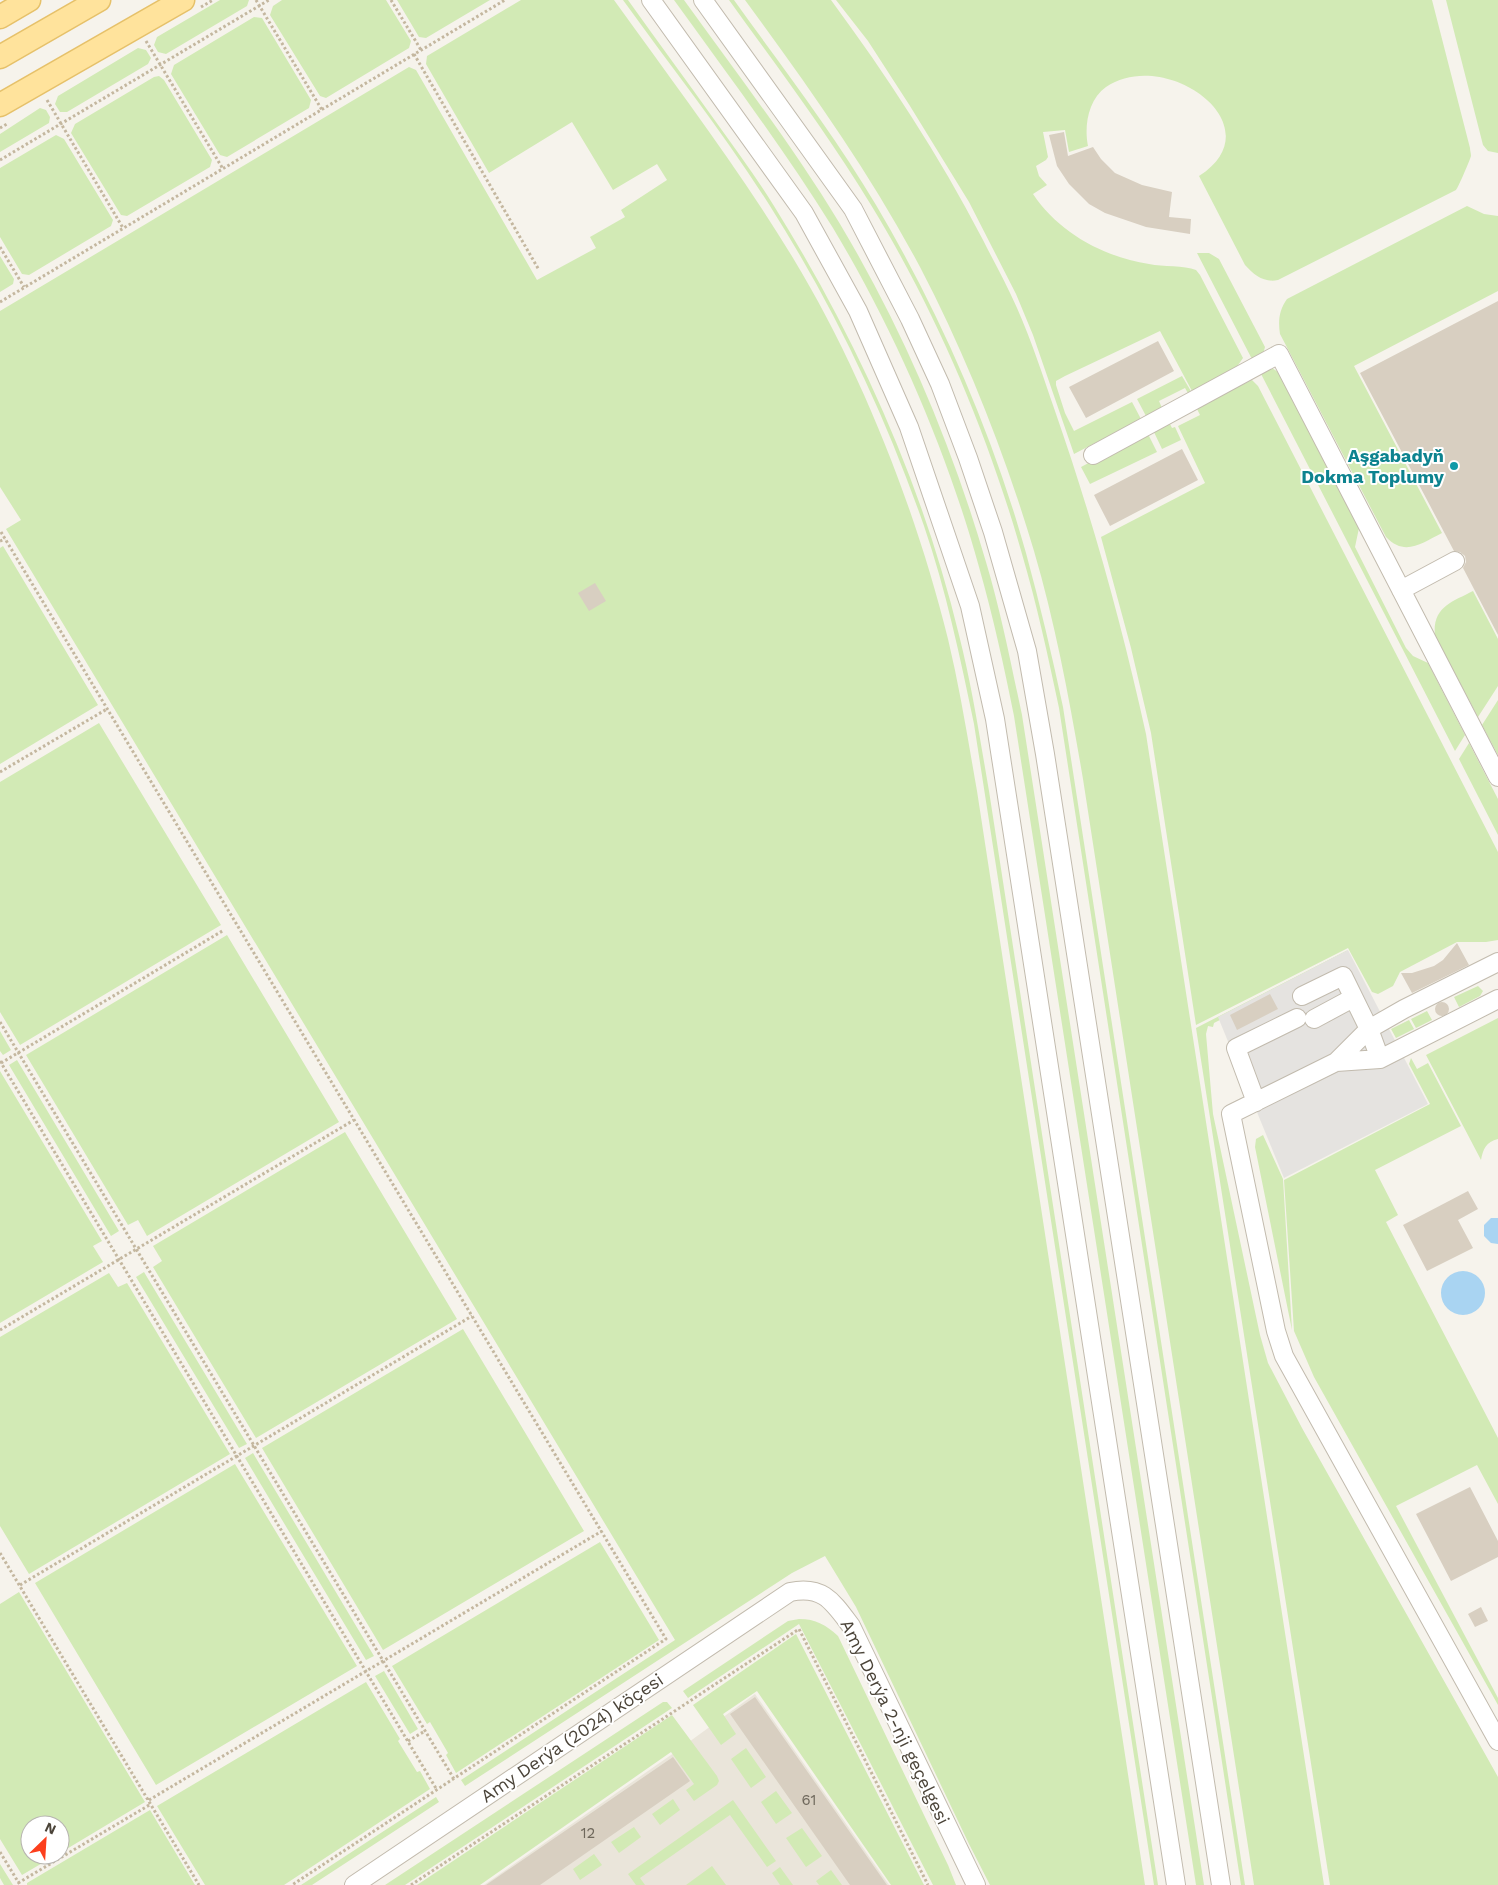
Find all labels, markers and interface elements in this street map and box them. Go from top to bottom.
place label: Aşgabadyň Dokma Toplumy [1301,445,1445,487]
marker: Aşgabadyň Dokma Toplumy [1448,460,1460,472]
street label: Amy Derýa 2-nji geçelgesi [837,1616,954,1828]
street label: Amy Derýa (2024) köçesi [477,1669,667,1807]
house number: 61 [802,1791,816,1809]
north arrow [20,1815,70,1865]
text: N [42,1819,59,1838]
house number: 12 [581,1824,595,1842]

